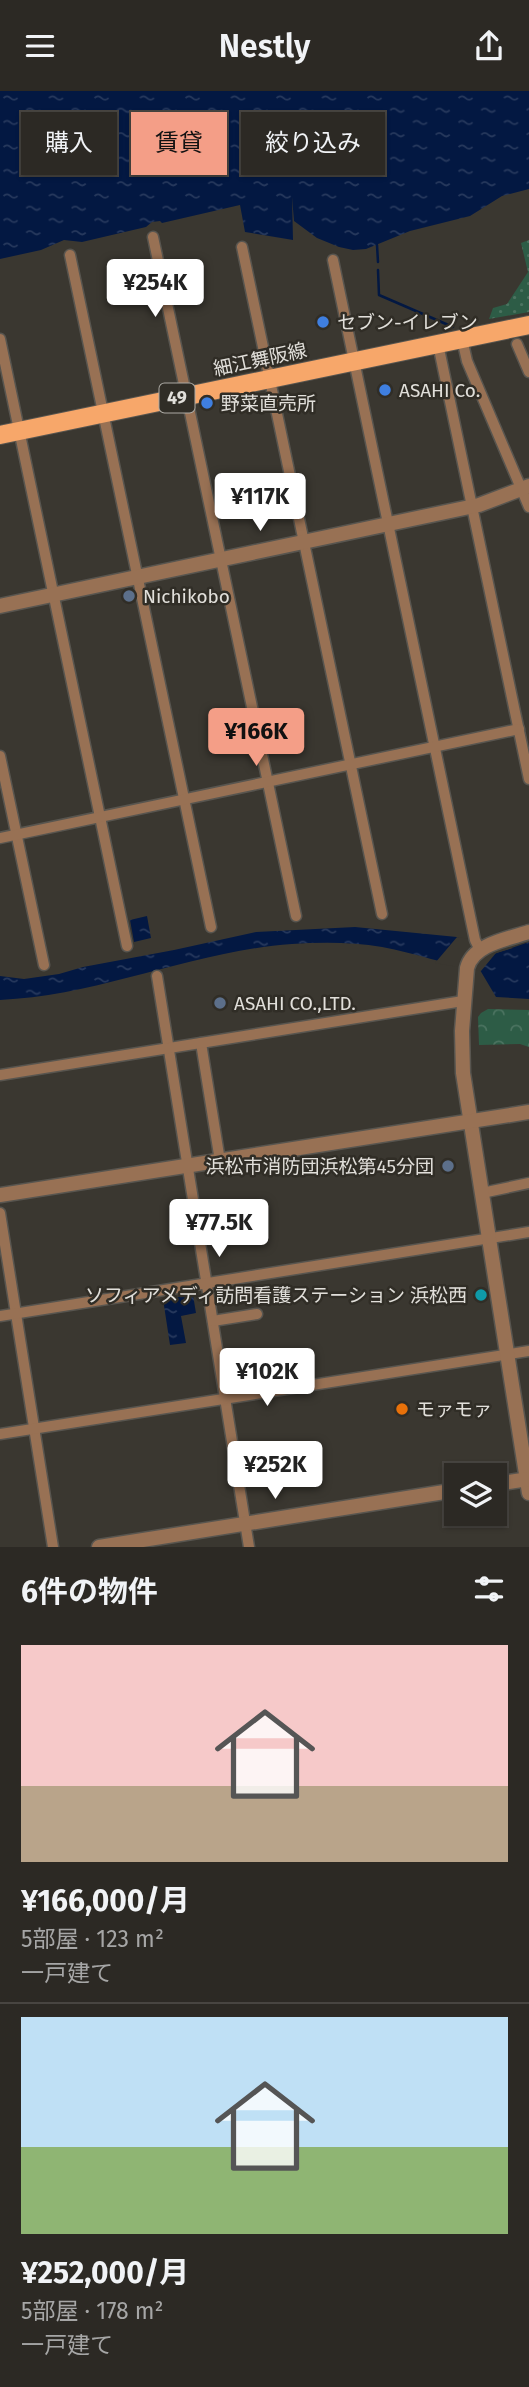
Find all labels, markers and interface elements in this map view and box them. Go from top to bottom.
icon: menu [21,27,59,65]
text: Nestly [219,27,310,65]
icon: share [470,27,508,65]
chip: 購入 [21,112,117,175]
chip: 賃貸 [131,112,227,175]
chip: 絞り込み [241,112,385,175]
pin: ¥254K [106,259,204,319]
text: ¥254K [123,268,187,296]
place label: セブン-イレブン [337,311,478,334]
marker: セブン-イレブン [315,314,331,330]
street label: 細江舞阪線 [211,338,309,381]
place label: ASAHI Co. [399,379,480,402]
marker: ASAHI Co. [377,382,393,398]
road number: 49 [160,383,194,412]
place label: 野菜直売所 [221,392,316,415]
marker: 野菜直売所 [199,395,215,411]
pin: ¥117K [211,473,309,533]
text: ¥117K [231,482,289,510]
place label: Nichikobo [143,585,230,608]
marker: Nichikobo [121,588,137,604]
pin: ¥166K [207,709,305,768]
text: ¥166K [224,717,288,745]
place label: ASAHI CO.,LTD. [234,992,356,1015]
marker: ASAHI CO.,LTD. [212,995,228,1011]
place label: 浜松市消防団浜松第45分団 [206,1155,434,1178]
marker: 浜松市消防団浜松第45分団 [440,1158,456,1174]
pin: ¥77.5K [162,1199,276,1259]
text: ¥77.5K [185,1208,253,1236]
place label: ソフィアメディ訪問看護ステーション 浜松西 [85,1284,467,1307]
marker: ソフィアメディ訪問看護ステーション 浜松西 [473,1287,489,1303]
pin: ¥102K [218,1349,316,1408]
text: ¥102K [236,1357,298,1385]
place label: モァモァ [416,1398,492,1421]
marker: モァモァ [394,1401,410,1417]
pin: ¥252K [226,1441,324,1501]
text: ¥252K [243,1450,307,1478]
map controls [444,1463,507,1526]
button: layers [444,1463,507,1526]
icon: filters [470,1570,508,1608]
text: 6件の物件 [21,1574,158,1610]
icon: home [202,1691,328,1817]
text: ¥166,000/月 [21,1883,190,1919]
text: 5部屋 · 123 m² [21,1925,164,1953]
text: 一戸建て [21,1959,113,1987]
icon: home [202,2063,328,2189]
text: ¥252,000/月 [21,2255,189,2291]
text: 5部屋 · 178 m² [21,2297,164,2325]
text: 一戸建て [21,2331,113,2359]

